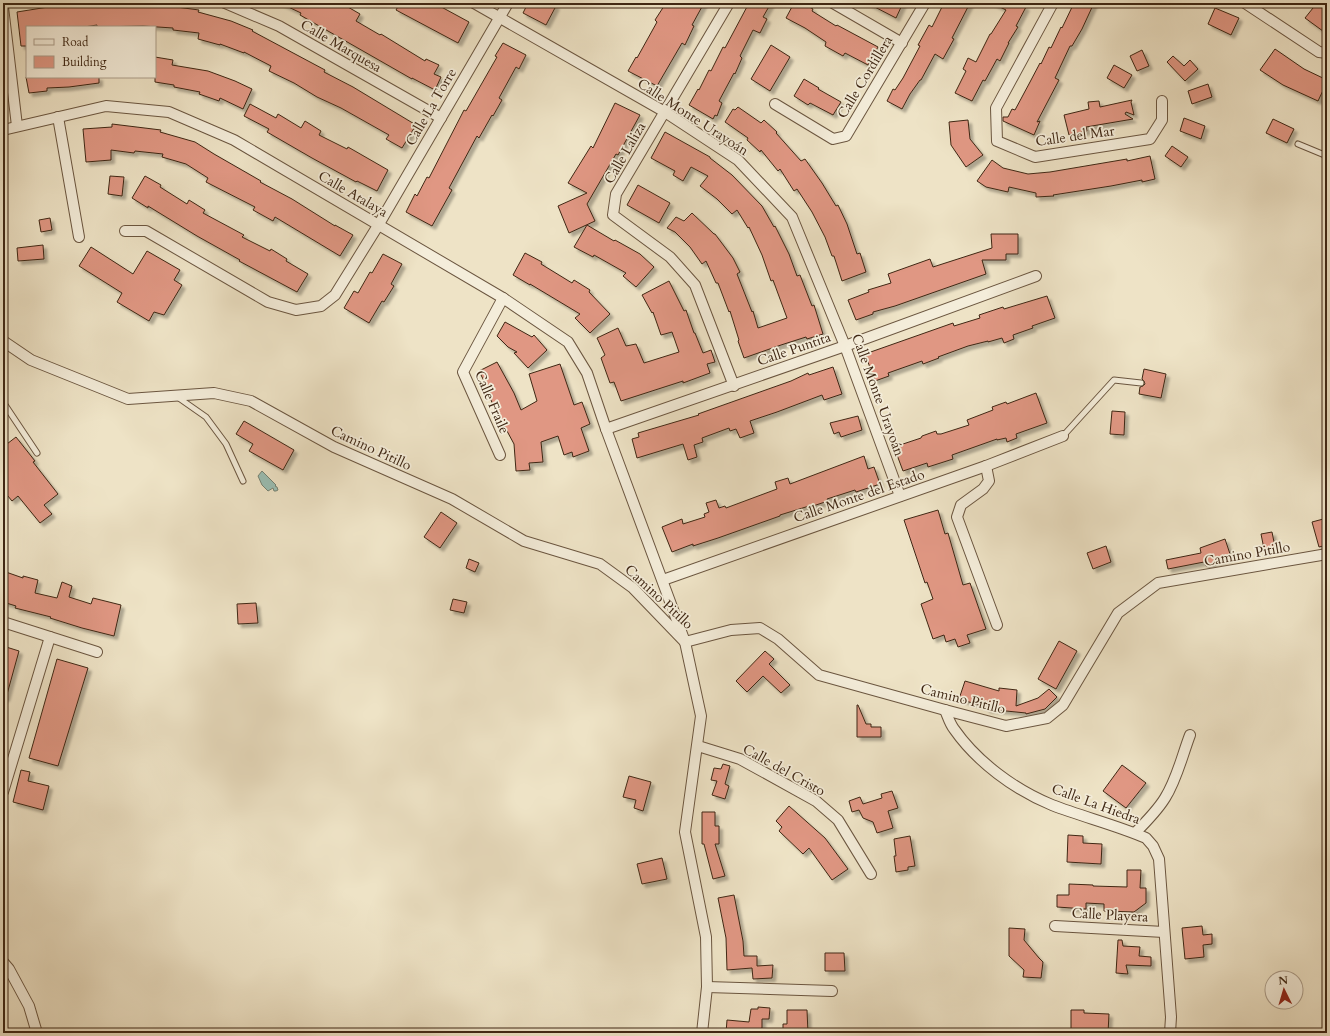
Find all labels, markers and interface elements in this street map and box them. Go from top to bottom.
street label: Calle Marquesa [297,15,385,77]
legend [26,26,156,78]
street label: Calle Cordillera [833,32,897,122]
text: Road [62,34,89,50]
text: Building [62,54,107,70]
street label: Calle La Torre [401,65,461,149]
street label: Calle Monte Urayoán [634,74,752,160]
street label: Calle Laliza [600,119,650,187]
street label: Calle del Mar [1034,121,1117,151]
street label: Calle Atalaya [315,166,391,222]
street label: Calle Puntita [755,328,833,370]
street label: Calle Monte Urayoán [847,331,909,459]
street label: Calle Fraile [470,367,514,437]
street label: Camino Pitillo [328,421,415,475]
street label: Calle Monte del Estado [791,465,927,527]
street label: Camino Pitillo [1202,537,1292,571]
street label: Camino Pitillo [621,560,698,634]
street label: Camino Pitillo [918,679,1008,719]
street label: Calle del Cristo [739,739,829,801]
street label: Calle La Hiedra [1049,779,1143,829]
street label: Calle Playera [1071,904,1149,926]
north arrow [1264,970,1304,1010]
text: N [1278,973,1289,988]

